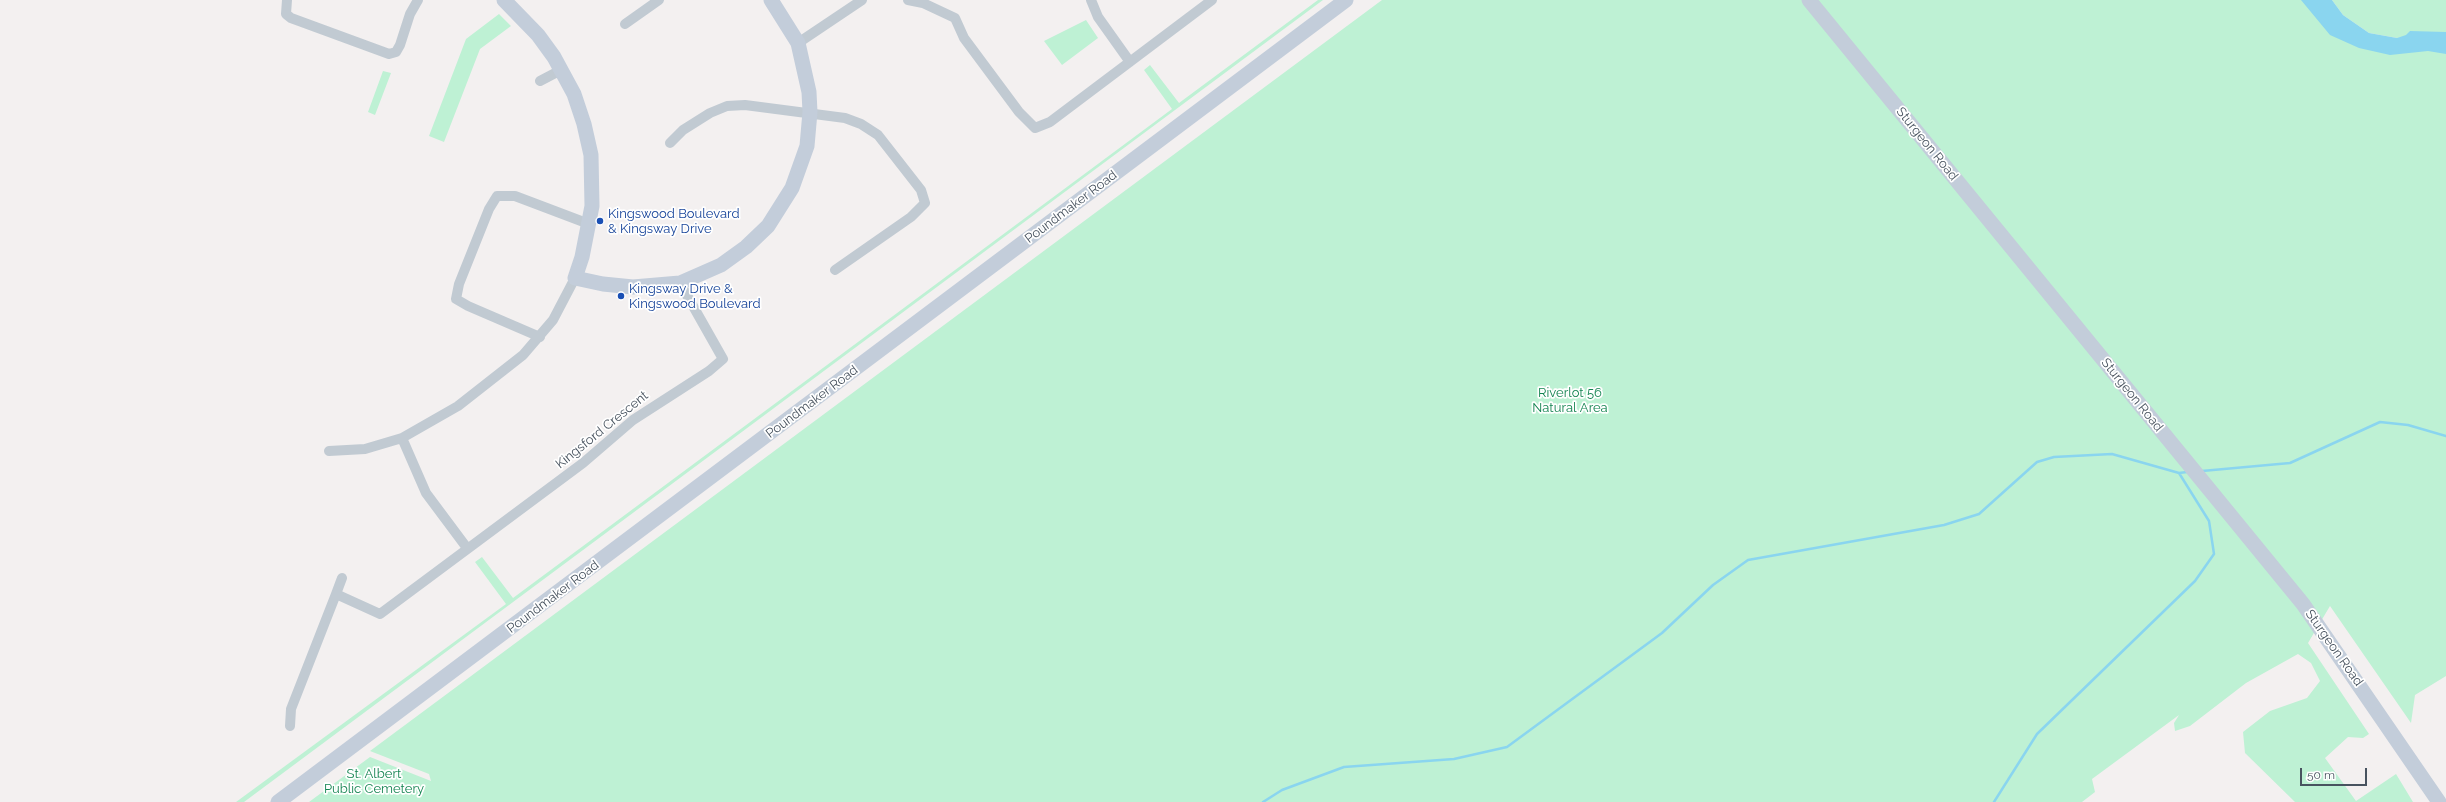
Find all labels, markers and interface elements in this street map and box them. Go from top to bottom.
street label: Sturgeon Road [1893,104,1961,184]
street label: Poundmaker Road [1022,167,1120,247]
place label: Kingswood Boulevard & Kingsway Drive [608,206,740,237]
marker: Kingswood Boulevard & Kingsway Drive [595,216,605,226]
place label: Kingsway Drive & Kingswood Boulevard [629,281,761,312]
marker: Kingsway Drive & Kingswood Boulevard [616,291,626,301]
street label: Sturgeon Road [2098,355,2166,435]
street label: Poundmaker Road [763,362,861,442]
park label: Riverlot 56 Natural Area [1532,385,1608,416]
street label: Kingsford Crescent [553,388,651,472]
street label: Poundmaker Road [504,557,602,637]
street label: Sturgeon Road [2302,607,2366,689]
scale bar [2302,760,2369,786]
park label: St. Albert Public Cemetery [324,766,424,797]
text: 50 m [2307,768,2335,782]

